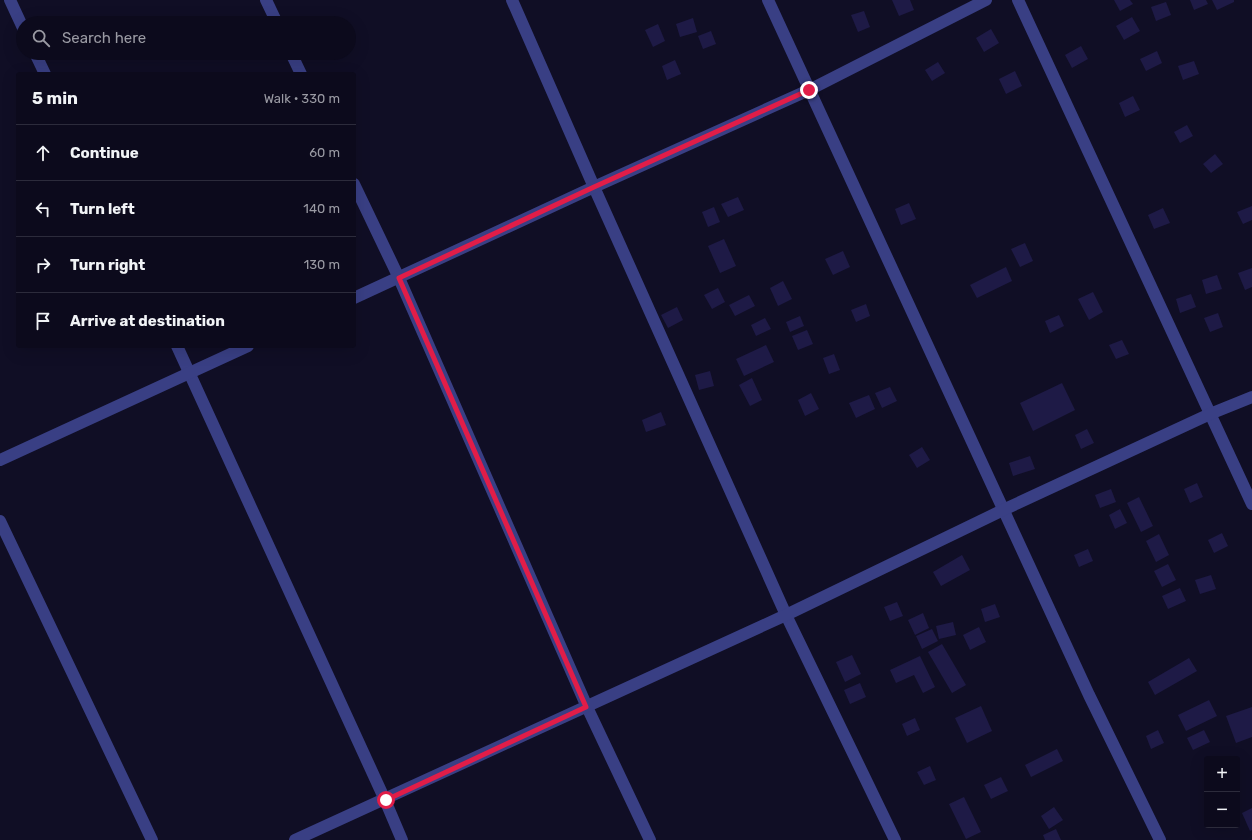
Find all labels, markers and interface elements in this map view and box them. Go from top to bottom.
search box [16,16,356,60]
icon: search [30,27,52,49]
text: Search here [62,29,146,47]
route end [800,81,818,99]
text: 5 min [32,88,78,108]
text: Walk · 330 m [264,91,340,106]
icon: ahead [32,142,54,164]
text: Continue [70,144,139,162]
text: 60 m [309,145,340,160]
icon: left [32,198,54,220]
text: Turn left [70,200,135,218]
text: 140 m [303,201,340,216]
icon: right [32,254,54,276]
text: Turn right [70,256,145,274]
text: 130 m [304,257,340,272]
icon: arrive [32,310,54,332]
text: Arrive at destination [70,312,225,330]
map controls [1204,756,1240,828]
button: + [1204,756,1240,792]
route start [377,791,395,809]
button: − [1204,792,1240,828]

